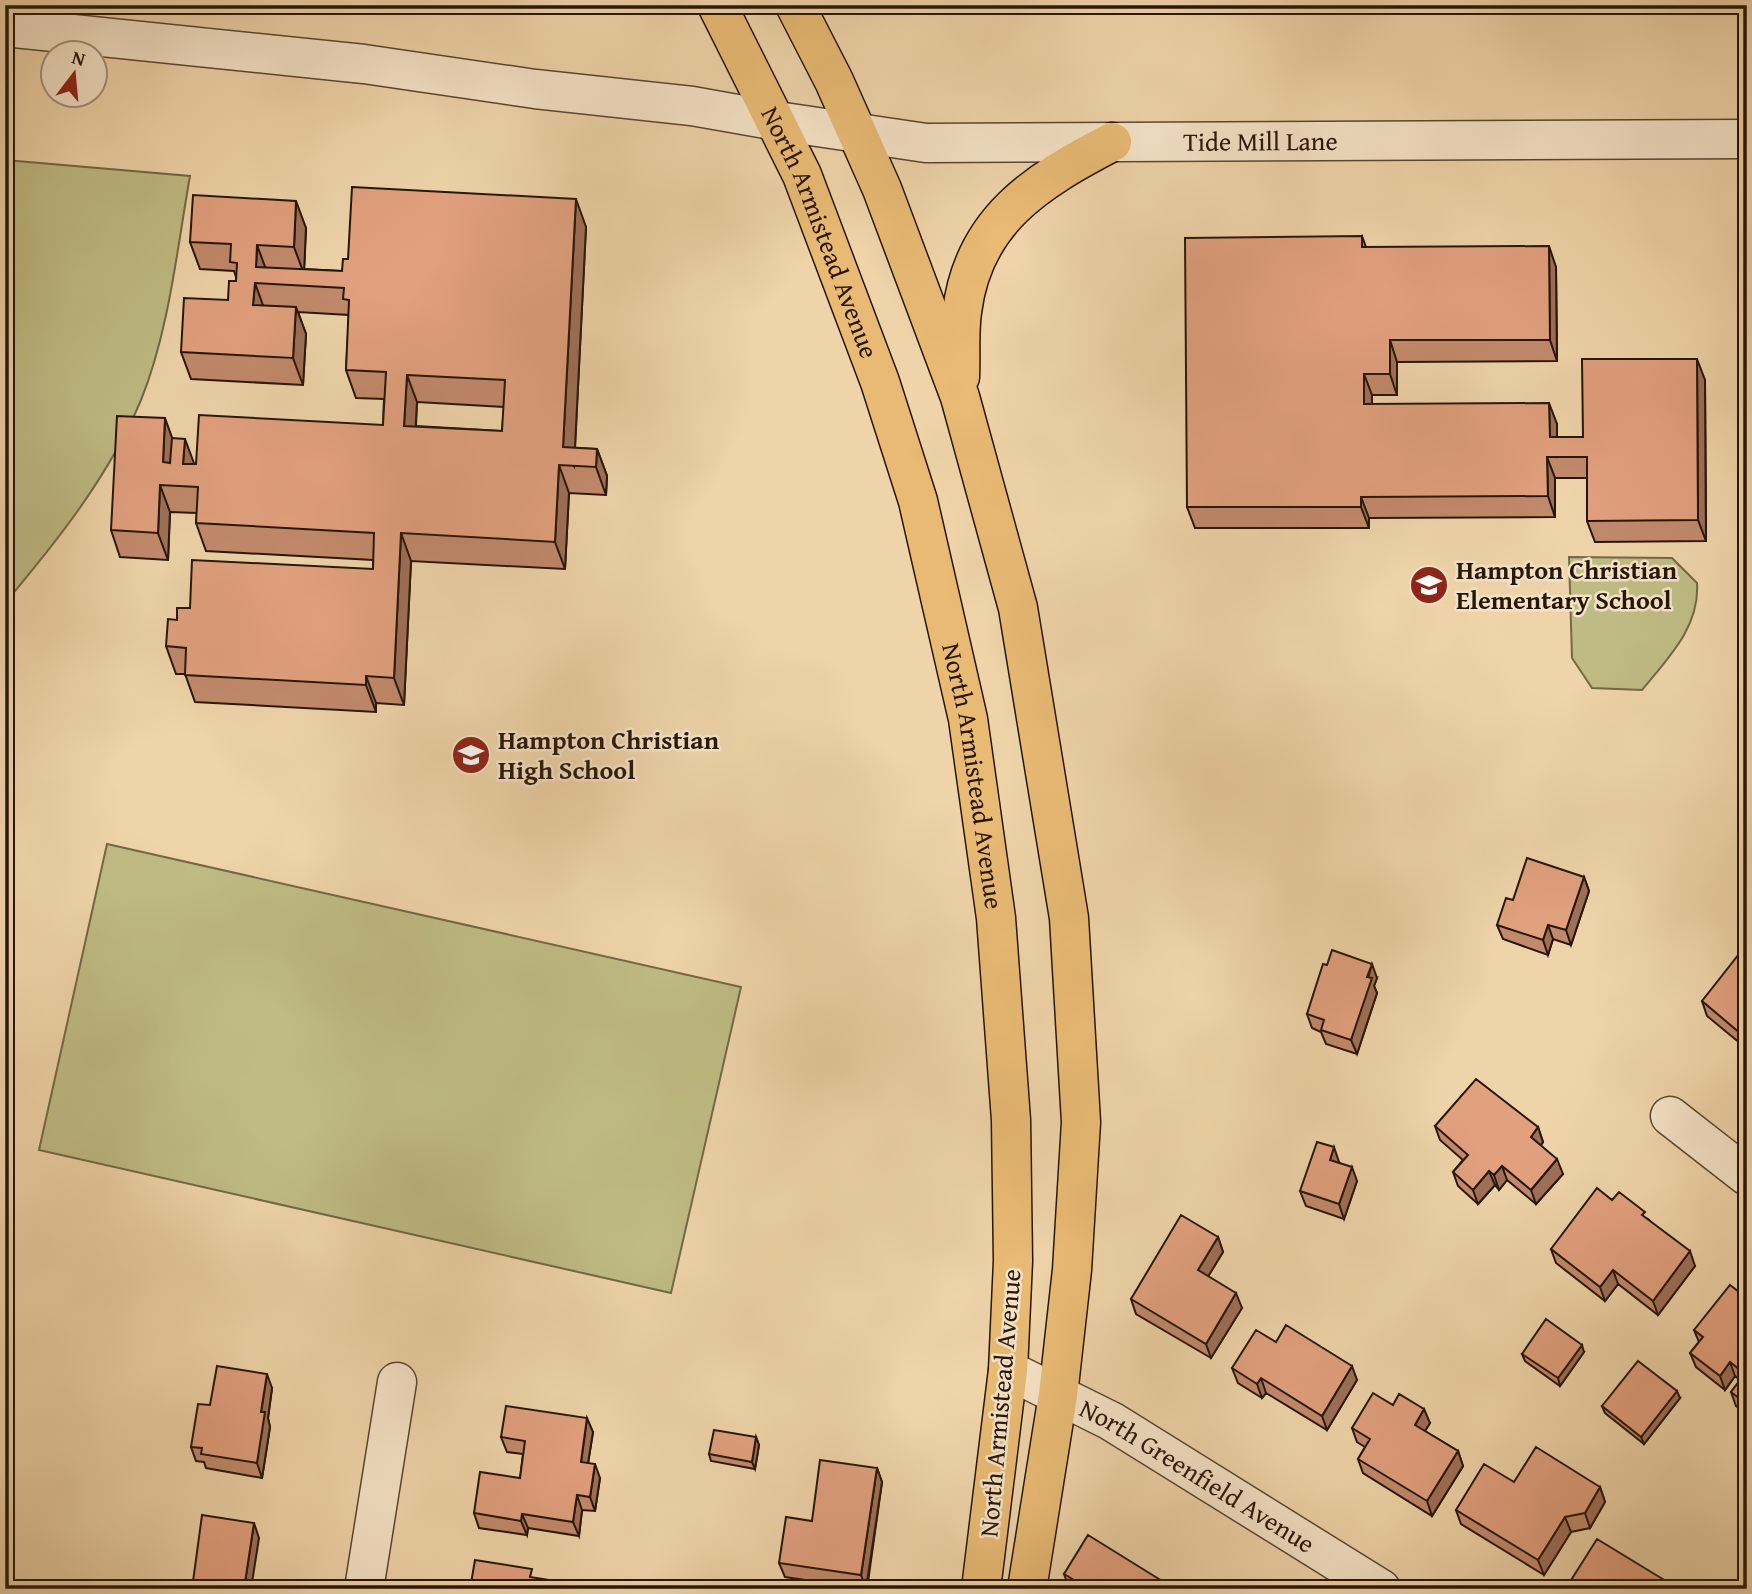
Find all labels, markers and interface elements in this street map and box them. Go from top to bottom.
north arrow [38,38,108,108]
text: N [69,42,89,73]
street label: North Armistead Avenue [752,99,889,364]
street label: Tide Mill Lane [1183,121,1338,161]
place label: Hampton Christian Elementary School [1456,550,1678,619]
school or university icon: Hampton Christian Elementary School [1408,564,1450,606]
street label: North Armistead Avenue [932,639,1015,912]
place label: Hampton Christian High School [498,720,720,789]
school or university icon: Hampton Christian High School [450,734,492,776]
street label: North Armistead Avenue [968,1267,1031,1539]
street label: North Greenfield Avenue [1073,1388,1323,1562]

